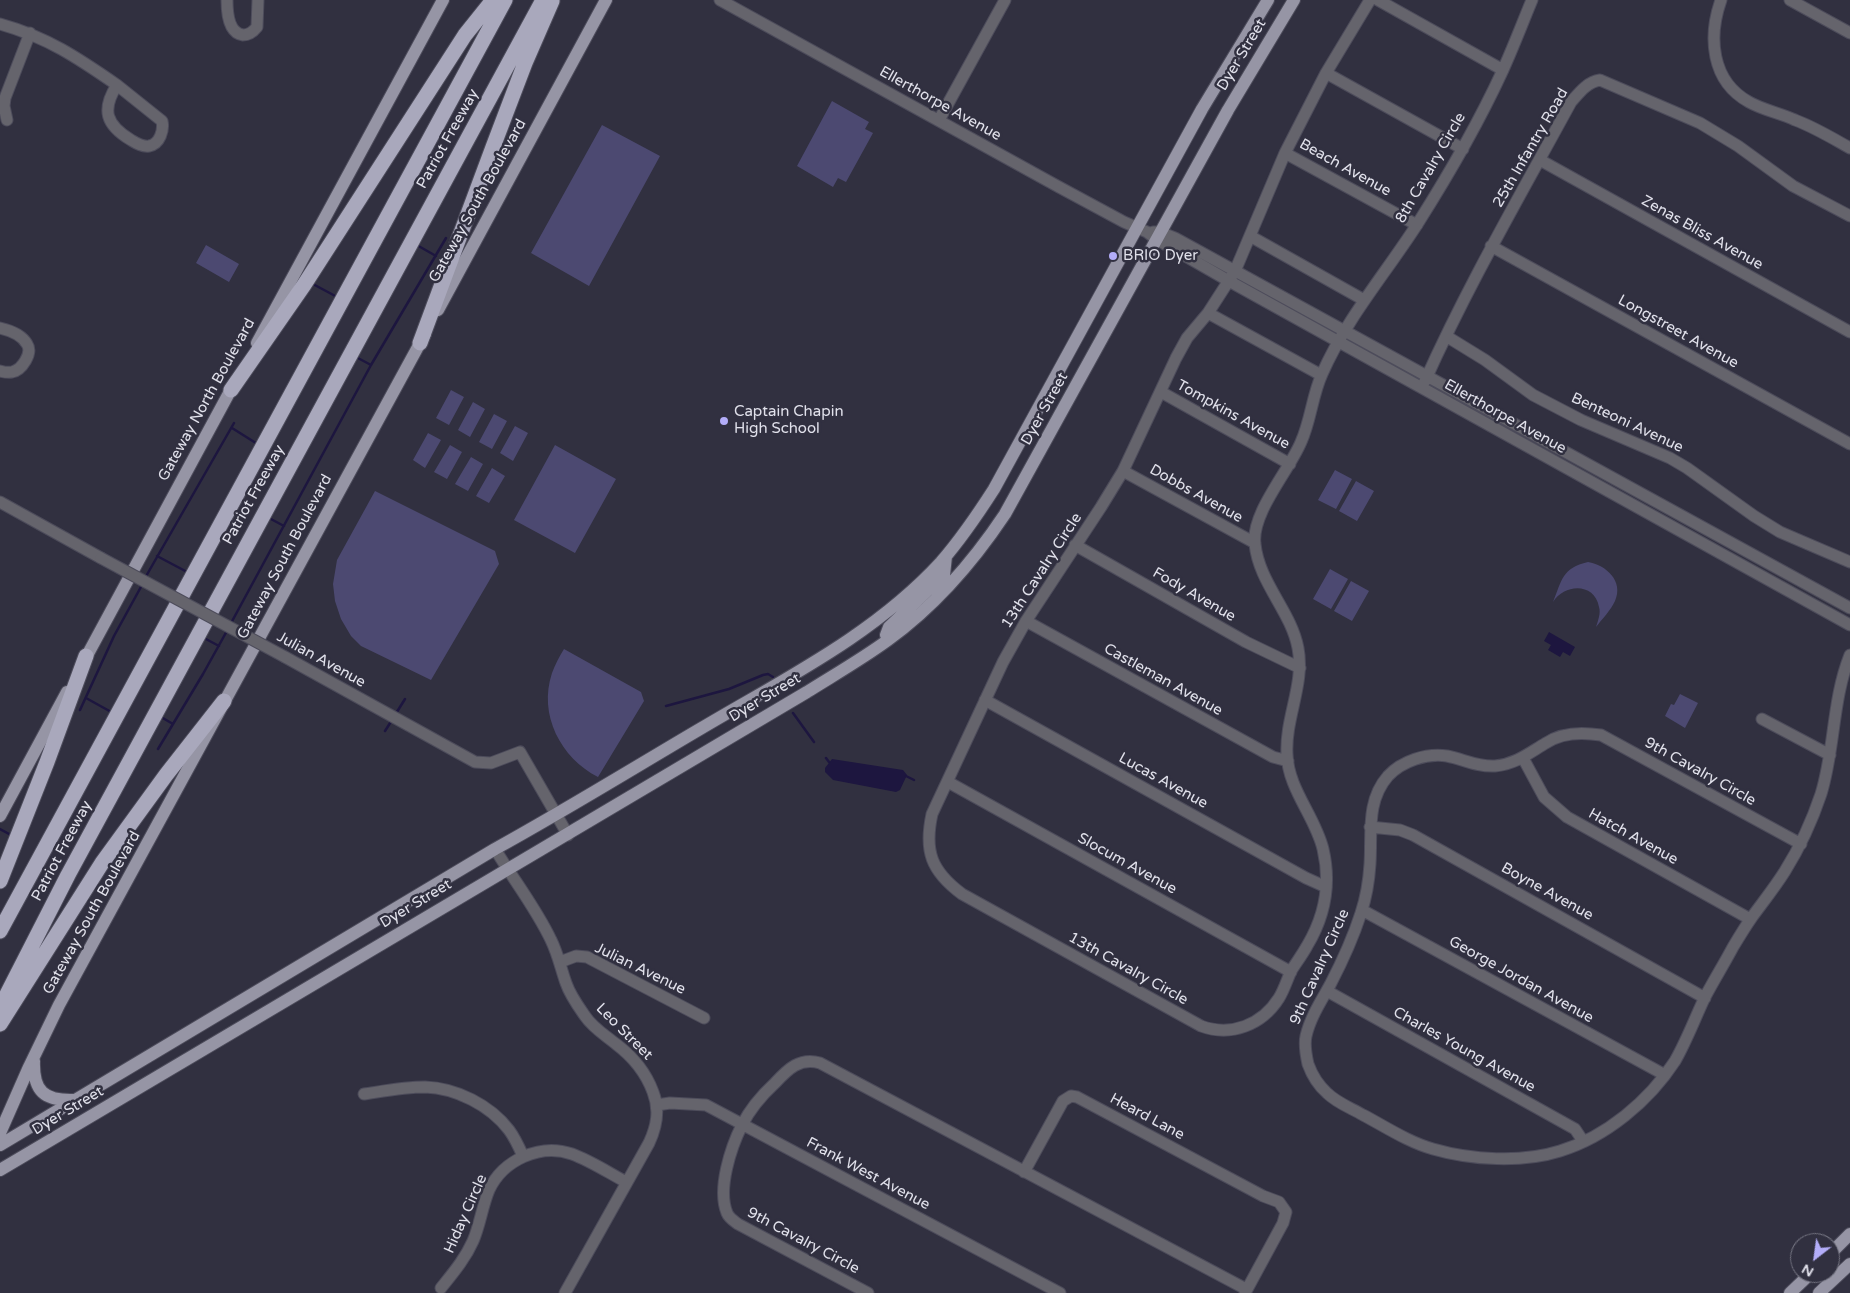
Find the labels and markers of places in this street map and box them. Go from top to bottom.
place label: BRIO Dyer [1123,247,1198,265]
marker: BRIO Dyer [1107,250,1119,262]
place label: Captain Chapin High School [734,403,844,438]
marker: Captain Chapin High School [718,415,730,427]

